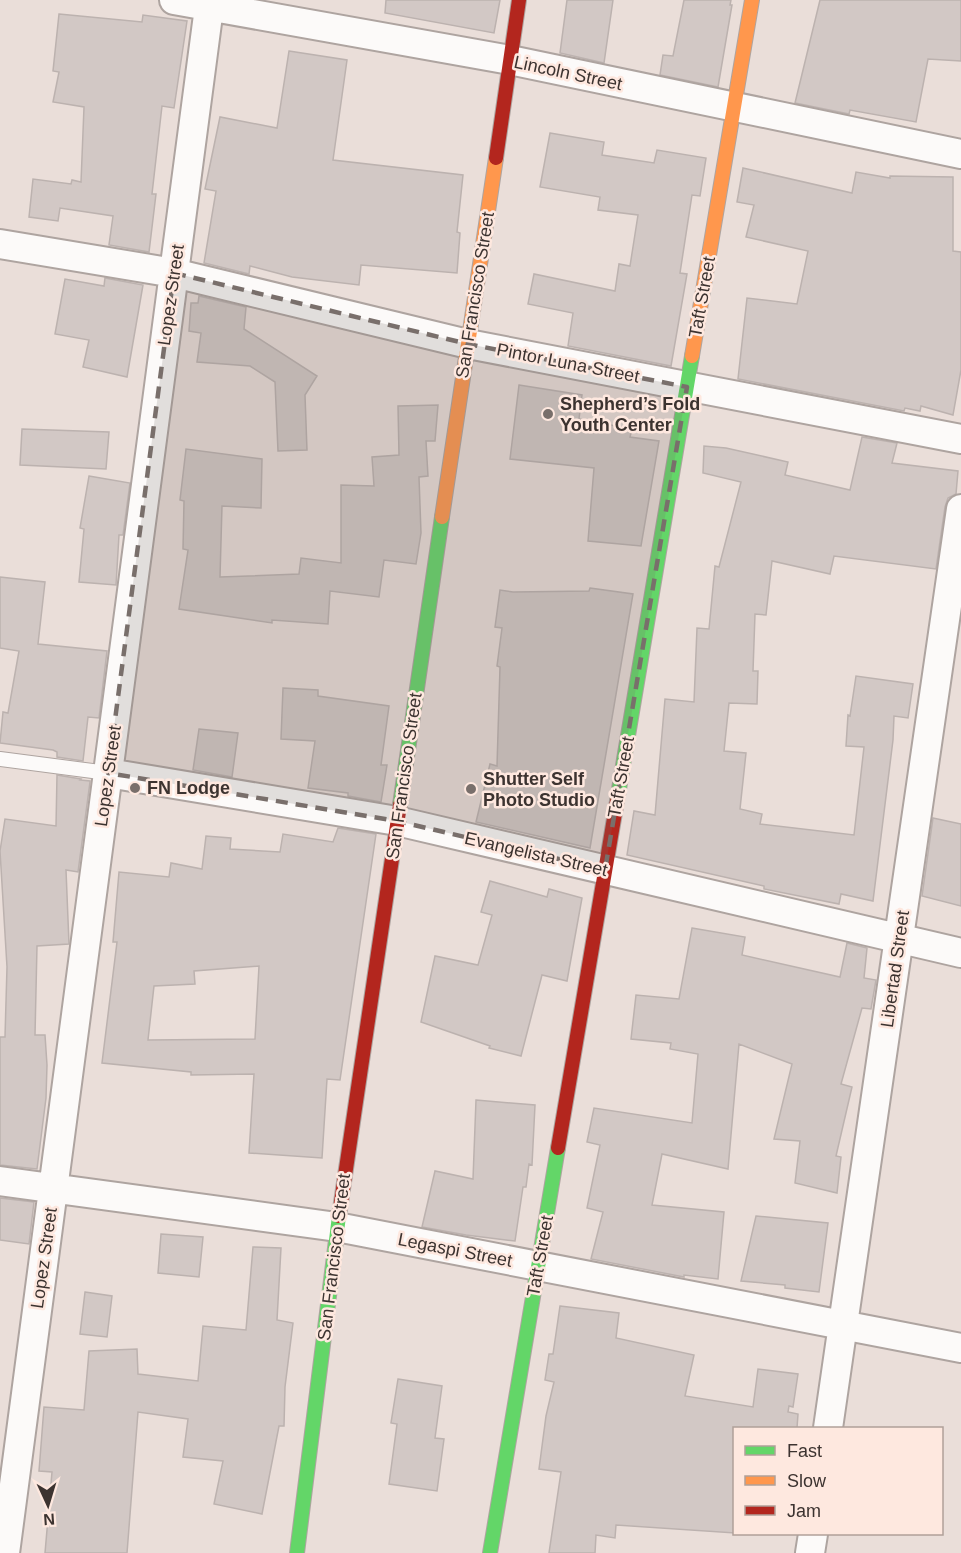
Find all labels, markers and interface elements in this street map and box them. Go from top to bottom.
street label: Lincoln Street [512,52,624,94]
street label: San Francisco Street [452,210,498,380]
street label: Lopez Street [154,243,188,347]
street label: Taft Street [685,255,719,339]
street label: Pintor Luna Street [495,339,641,387]
place label: Shepherd’s Fold Youth Center [560,394,700,435]
marker: Shepherd’s Fold Youth Center [541,407,555,421]
street label: San Francisco Street [382,691,426,861]
street label: Lopez Street [91,724,125,828]
street label: Taft Street [604,735,638,819]
place label: Shutter Self Photo Studio [483,769,595,810]
place label: FN Lodge [147,778,230,798]
marker: FN Lodge [128,781,142,795]
marker: Shutter Self Photo Studio [464,782,478,796]
street label: Evangelista Street [463,828,609,880]
street label: Libertad Street [877,909,913,1029]
street label: San Francisco Street [314,1172,354,1342]
street label: Lopez Street [27,1206,61,1310]
street label: Taft Street [523,1214,557,1298]
street label: Legaspi Street [396,1229,514,1271]
legend [733,1427,943,1535]
text: Fast [787,1441,822,1461]
text: Slow [787,1471,827,1491]
north arrow [18,1475,78,1535]
text: Jam [787,1501,821,1521]
text: N [43,1511,55,1528]

